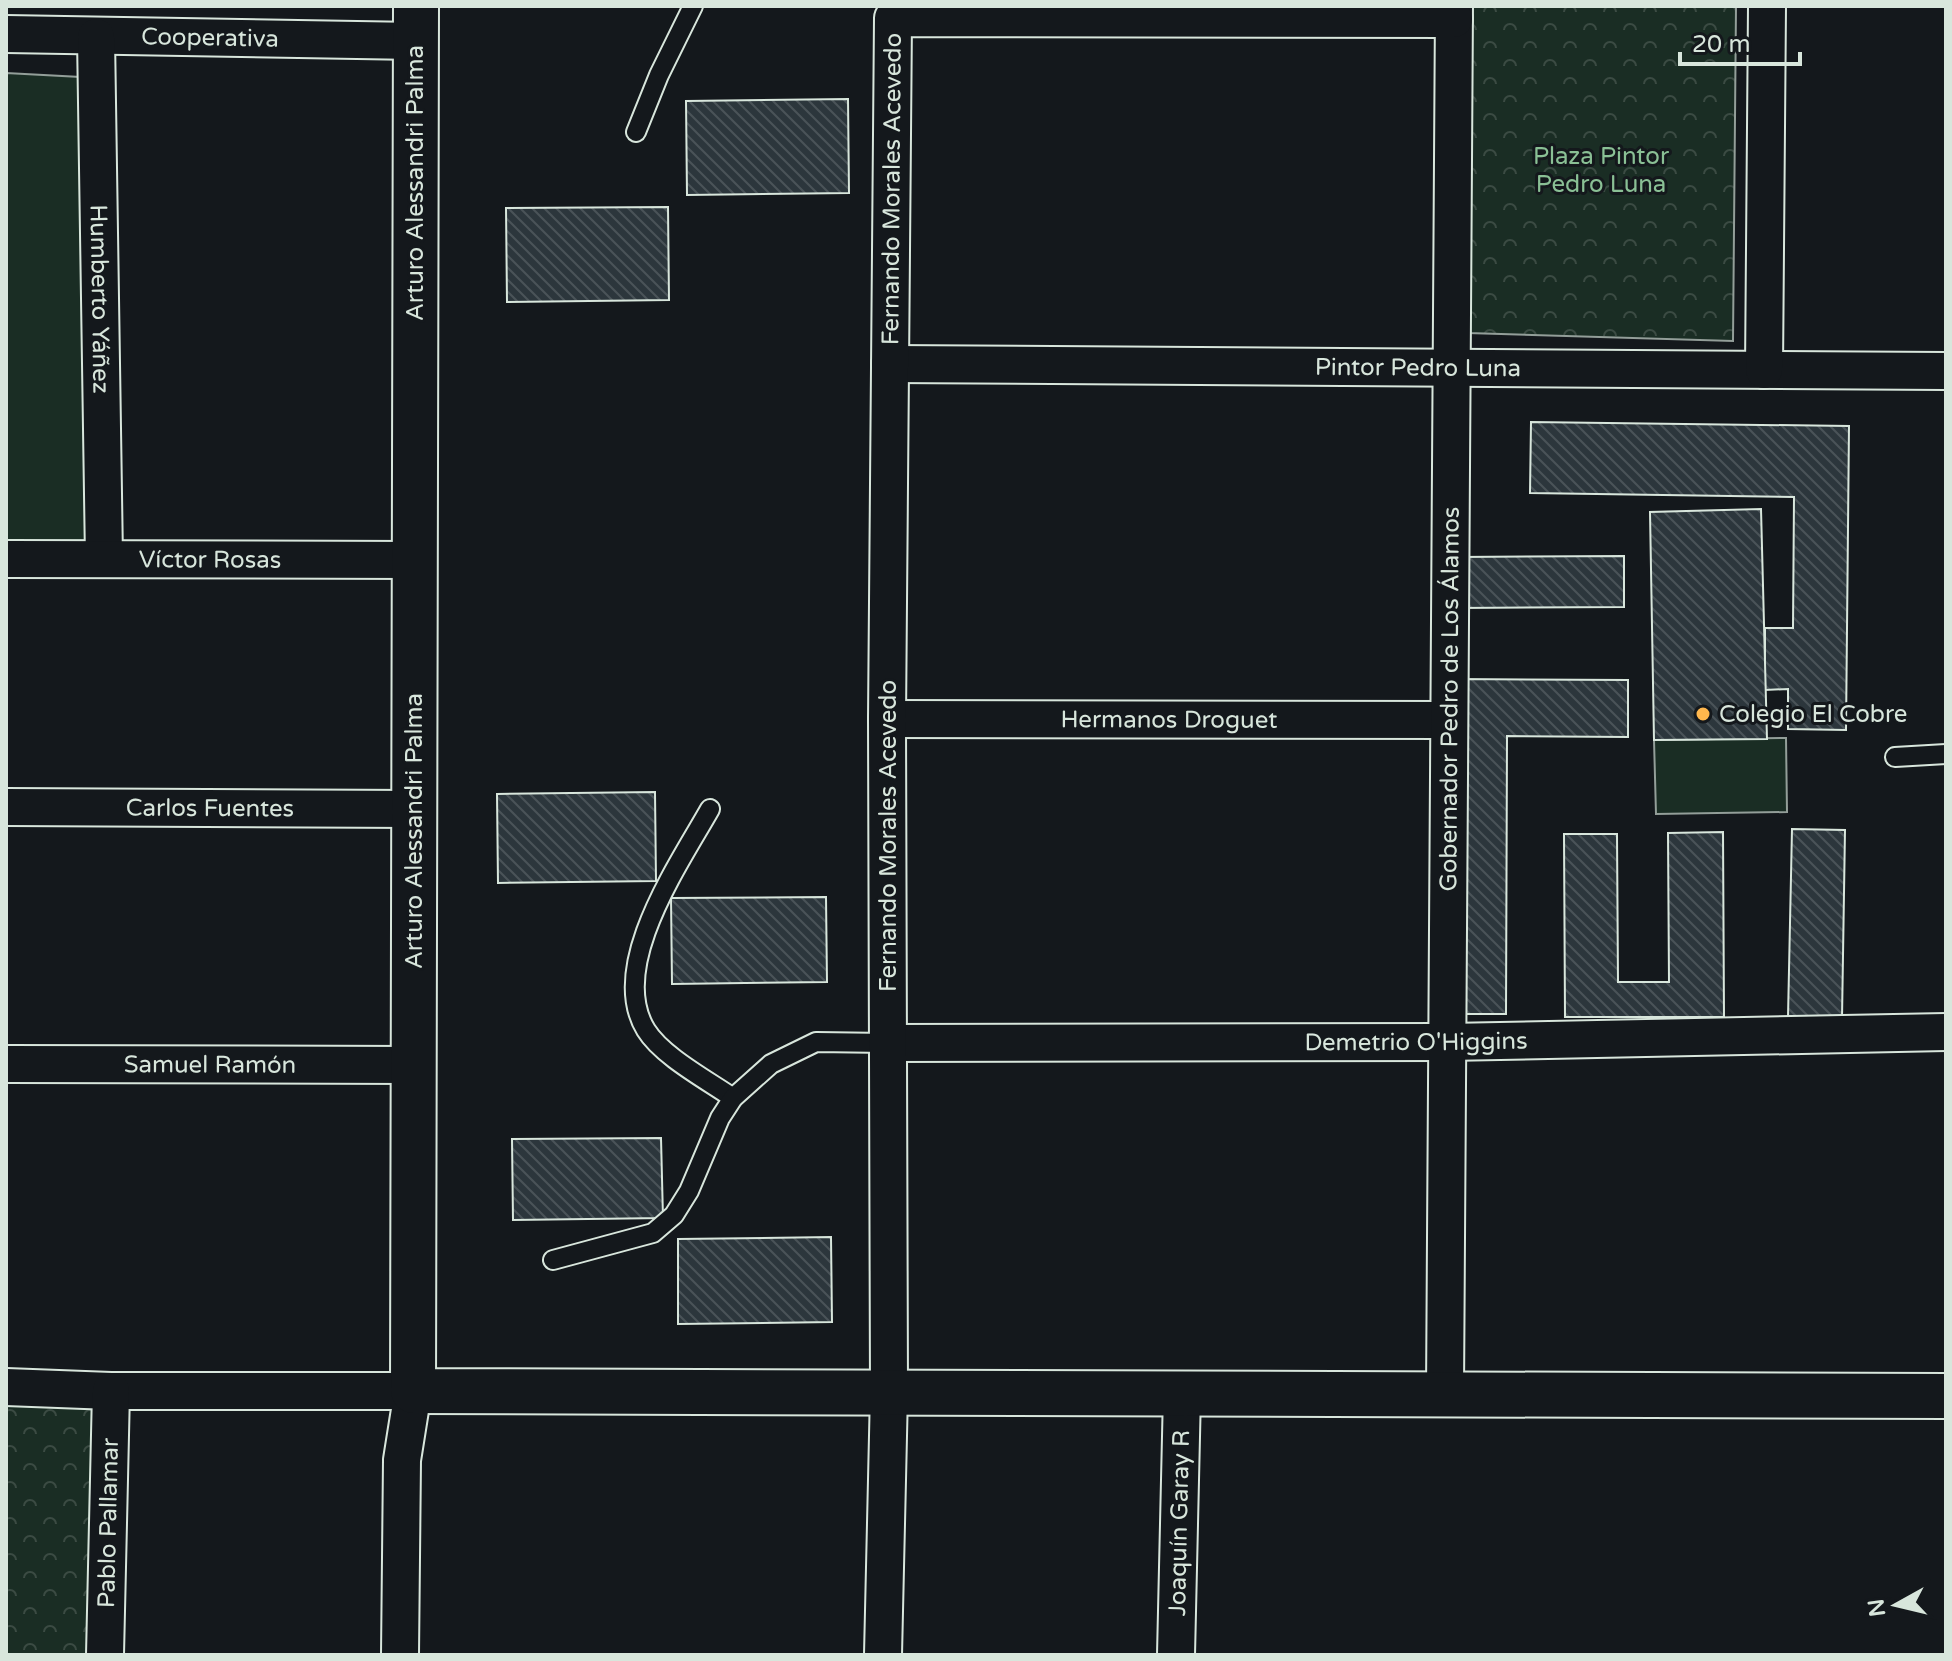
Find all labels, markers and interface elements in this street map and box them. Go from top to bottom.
scale bar [1680,16,1800,66]
street label: Cooperativa [141,22,279,53]
text: 20 m [1692,30,1750,59]
street label: Fernando Morales Acevedo [876,33,907,345]
street label: Arturo Alessandri Palma [401,45,430,321]
park label: Plaza Pintor Pedro Luna [1533,142,1670,199]
street label: Humberto Yáñez [84,204,116,394]
street label: Pintor Pedro Luna [1315,352,1521,383]
street label: Gobernador Pedro de Los Álamos [1434,506,1465,892]
street label: Víctor Rosas [139,545,281,574]
street label: Fernando Morales Acevedo [874,680,903,992]
street label: Arturo Alessandri Palma [400,693,429,969]
place label: Colegio El Cobre [1719,700,1907,729]
street label: Hermanos Droguet [1061,705,1277,734]
marker: Colegio El Cobre [1694,705,1712,723]
street label: Carlos Fuentes [126,793,294,823]
street label: Demetrio O'Higgins [1304,1026,1528,1057]
street label: Samuel Ramón [124,1050,296,1079]
street label: Joaquín Garay R [1162,1430,1196,1616]
street label: Pablo Pallamar [92,1437,124,1608]
north arrow [1856,1565,1936,1645]
text: N [1863,1597,1891,1618]

